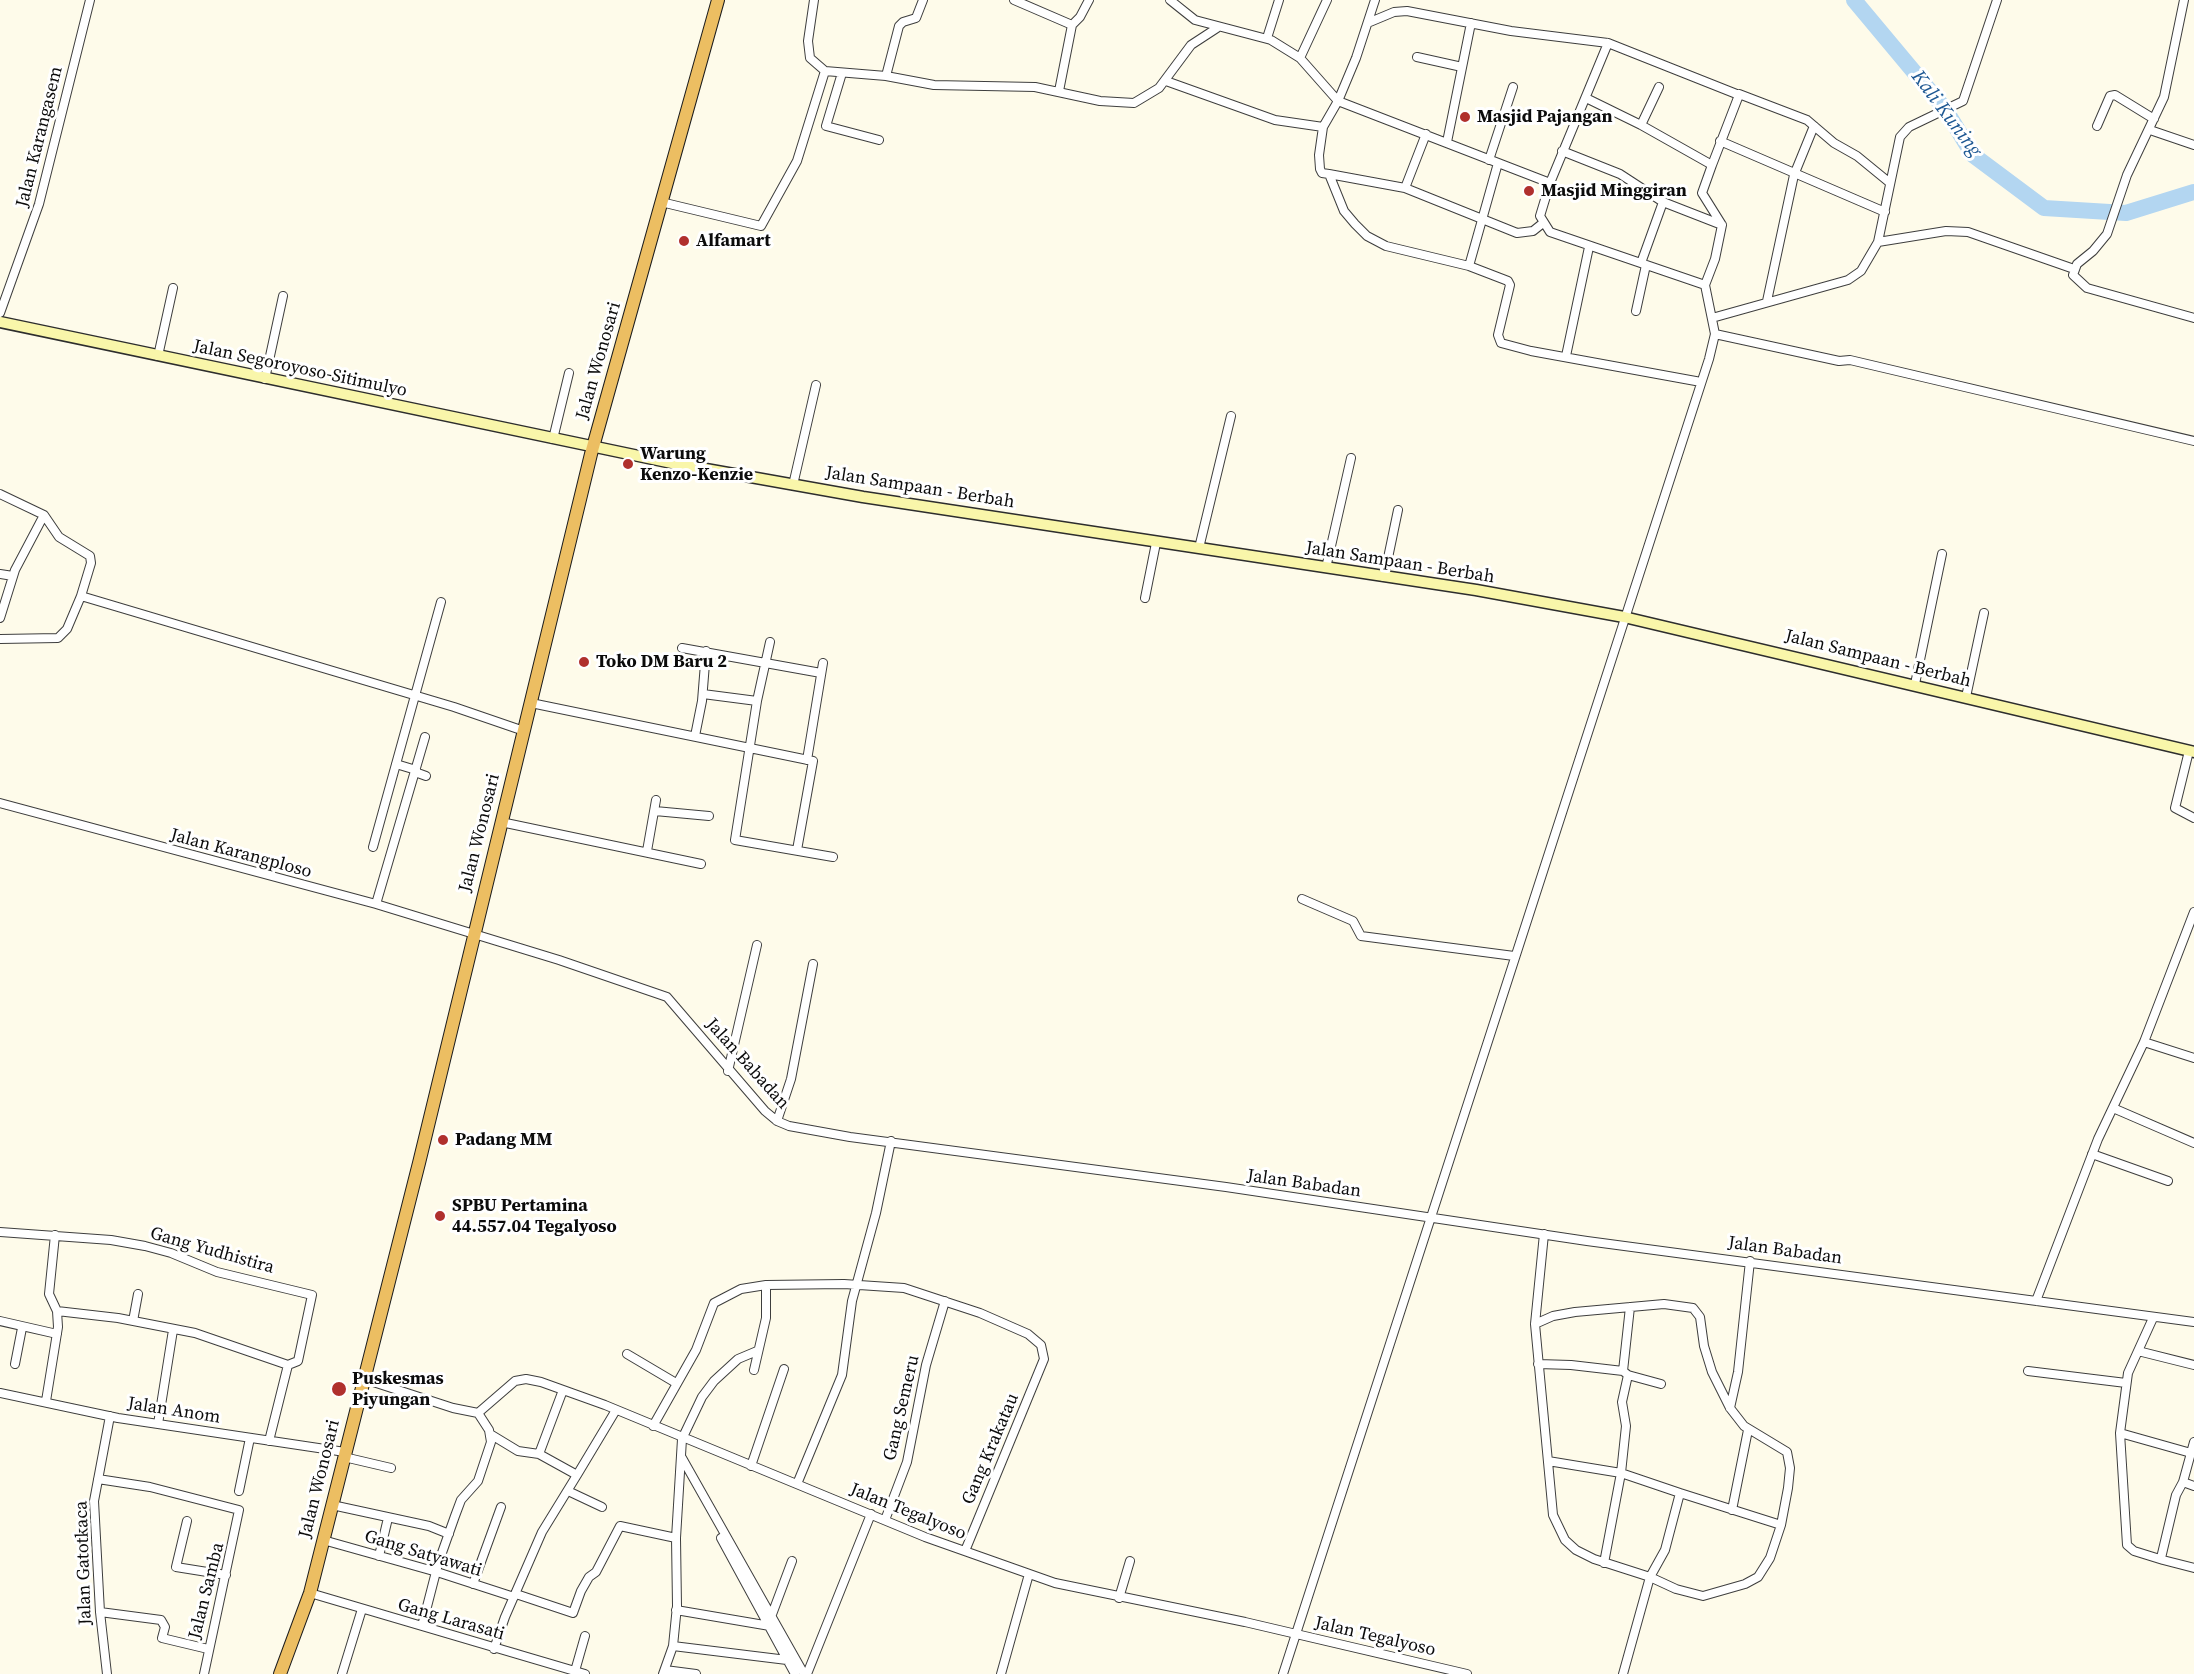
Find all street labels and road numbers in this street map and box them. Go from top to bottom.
street label: Jalan Karangasem [12,64,68,210]
street label: Jalan Wonosari [572,300,626,422]
street label: Jalan Segoroyoso-Sitimulyo [191,336,409,402]
street label: Jalan Sampaan - Berbah [824,462,1016,514]
street label: Jalan Sampaan - Berbah [1304,537,1496,589]
street label: Jalan Sampaan - Berbah [1783,625,1973,693]
street label: Jalan Wonosari [455,772,505,894]
street label: Jalan Karangploso [168,825,314,883]
street label: Jalan Babadan [701,1014,793,1114]
street label: Jalan Babadan [1246,1165,1362,1203]
street label: Gang Yudhistira [147,1223,277,1279]
street label: Jalan Babadan [1727,1232,1843,1270]
street label: Gang Semeru [879,1353,925,1463]
street label: Gang Krakatau [958,1390,1024,1508]
street label: Jalan Anom [126,1393,222,1429]
street label: Jalan Wonosari [295,1418,345,1540]
street label: Jalan Tegalyoso [847,1479,969,1545]
street label: Jalan Gatotkaca [71,1500,97,1626]
street label: Gang Satyawati [362,1526,484,1582]
street label: Jalan Samba [185,1540,229,1642]
street label: Gang Larasati [395,1594,507,1646]
street label: Jalan Tegalyoso [1312,1613,1438,1661]

